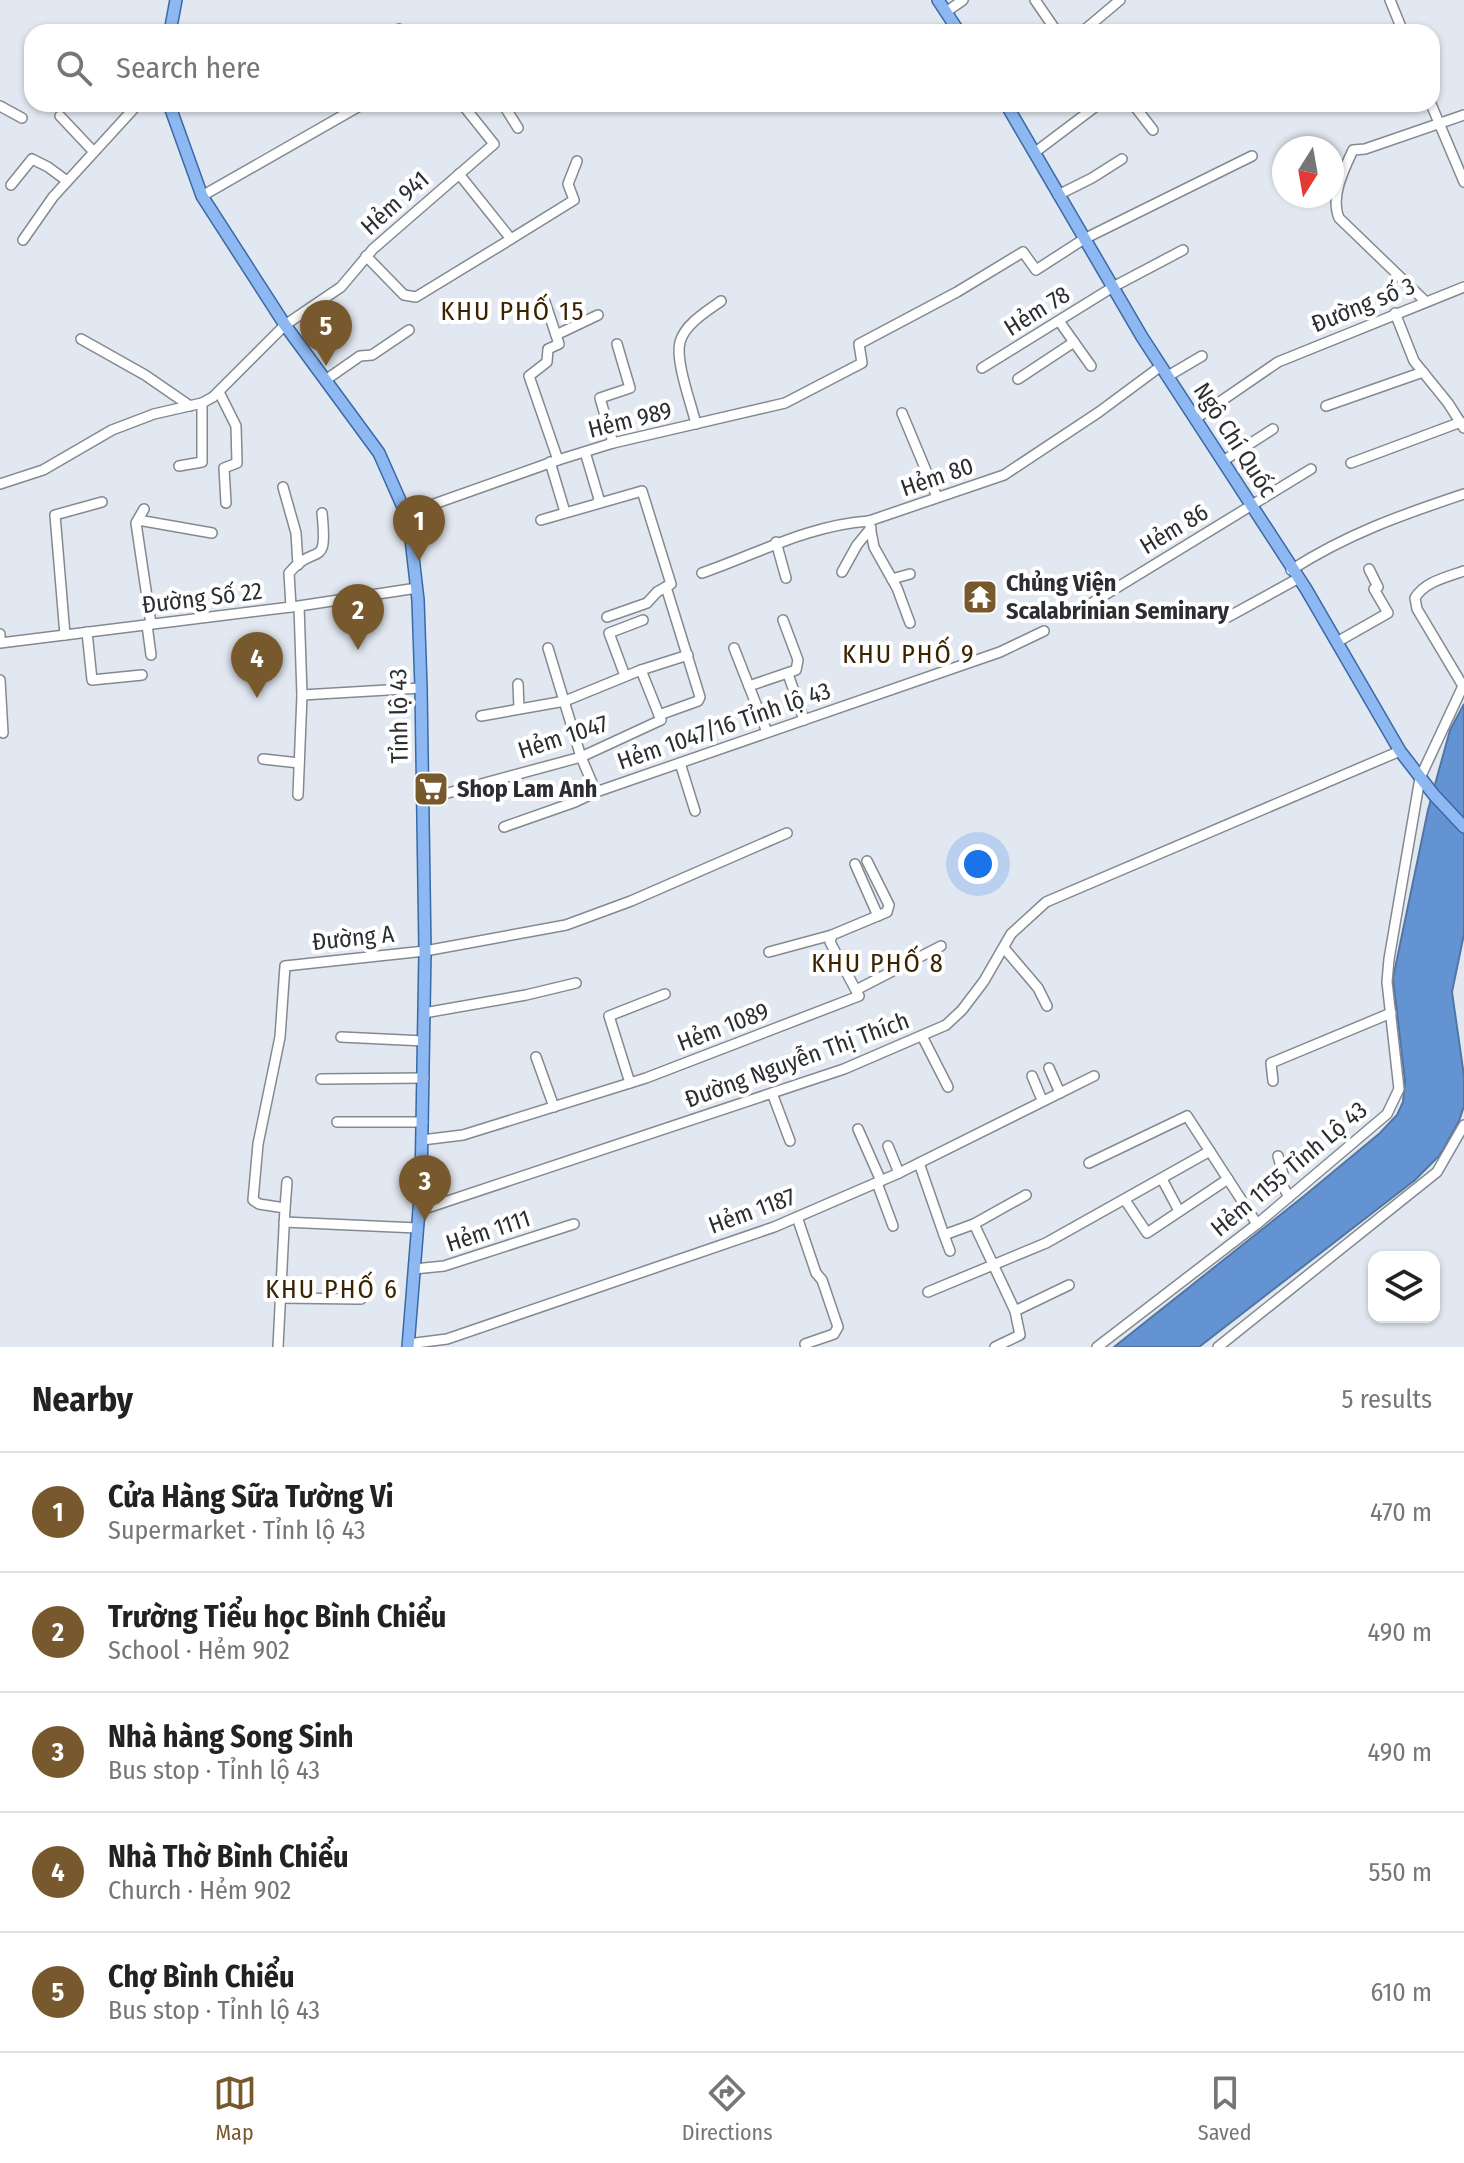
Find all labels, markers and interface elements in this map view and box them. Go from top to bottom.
search box [24,24,1440,112]
icon: search [52,46,96,90]
text: Search here [116,50,261,86]
north arrow [1272,136,1344,208]
street label: Hẻm 941 [355,165,435,241]
street label: Đường số 3 [1307,272,1419,338]
street label: Hẻm 78 [999,280,1075,342]
district label: KHU PHỐ 15 [441,293,585,327]
pin: 5 [300,300,352,366]
street label: Ngô Chí Quốc [1188,378,1282,502]
street label: Hẻm 989 [585,396,675,444]
street label: Hẻm 80 [897,452,977,502]
pin: 1 [393,495,445,561]
street label: Hẻm 86 [1135,498,1213,560]
place label: Chủng Viện Scalabrinian Seminary [1006,569,1229,625]
street label: Đường Số 22 [140,577,264,619]
temple icon: Chủng Viện Scalabrinian Seminary [961,578,999,616]
pin: 2 [332,584,384,650]
pin: 4 [231,632,283,698]
district label: KHU PHỐ 9 [842,636,976,670]
street label: Tỉnh lộ 43 [384,668,414,764]
street label: Hẻm 1047/16 Tỉnh lộ 43 [614,676,834,776]
street label: Hẻm 1047 [514,709,612,765]
supermarket icon: Shop Lam Anh [412,770,450,808]
place label: Shop Lam Anh [457,775,597,803]
your location [958,844,998,884]
street label: Đường A [311,920,396,956]
district label: KHU PHỐ 8 [811,945,945,979]
street label: Hẻm 1089 [673,997,773,1057]
street label: Đường Nguyễn Thị Thích [681,1006,913,1114]
street label: Hẻm 1155 Tỉnh Lộ 43 [1205,1096,1373,1242]
pin: 3 [399,1155,451,1221]
street label: Hẻm 1187 [705,1182,799,1240]
street label: Hẻm 1111 [442,1204,534,1258]
map controls [1368,1251,1440,1323]
button: layers [1368,1251,1440,1323]
district label: KHU PHỐ 6 [265,1271,399,1305]
text: Nearby [32,1379,133,1420]
text: 5 results [1342,1384,1432,1415]
text: Cửa Hàng Sữa Tường Vi [108,1479,393,1515]
text: 1 [53,1497,64,1528]
text: 470 m [1370,1497,1432,1528]
text: Supermarket · Tỉnh lộ 43 [108,1515,366,1546]
text: Trường Tiểu học Bình Chiểu [108,1599,446,1635]
text: 2 [52,1617,64,1648]
text: 490 m [1368,1617,1432,1648]
text: School · Hẻm 902 [108,1635,290,1666]
text: Nhà hàng Song Sinh [108,1719,354,1755]
text: 3 [52,1737,64,1768]
text: 490 m [1368,1737,1432,1768]
text: Bus stop · Tỉnh lộ 43 [108,1755,320,1786]
text: Nhà Thờ Bình Chiểu [108,1839,349,1875]
text: 4 [51,1857,65,1888]
text: 550 m [1369,1857,1432,1888]
text: Church · Hẻm 902 [108,1875,291,1906]
text: Chợ Bình Chiểu [108,1959,295,1995]
text: 5 [52,1977,64,2008]
text: 610 m [1370,1977,1432,2008]
text: Bus stop · Tỉnh lộ 43 [108,1995,320,2026]
tab: Map [213,2071,257,2146]
tab: Directions [682,2071,773,2146]
tab: Saved [1198,2071,1251,2146]

